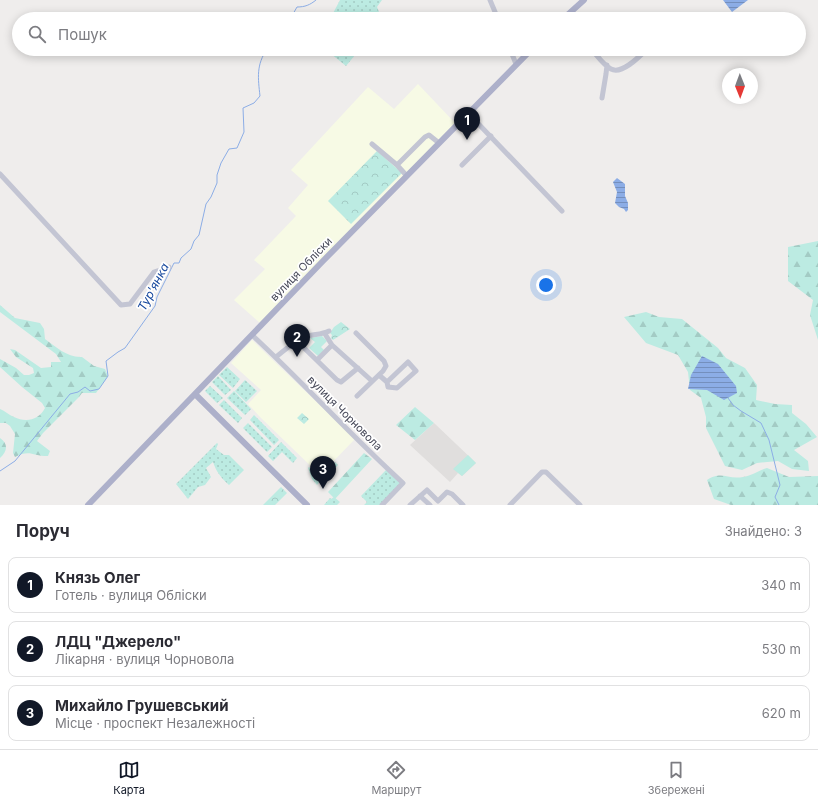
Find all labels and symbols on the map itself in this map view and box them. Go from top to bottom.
north arrow [722,68,758,104]
pin: 1 [454,107,480,140]
street label: вулиця Обліски [267,234,335,304]
water label: Тур'янка [134,260,172,314]
your location [536,275,556,295]
pin: 2 [284,324,310,357]
street label: вулиця Чорновола [305,373,385,453]
pin: 3 [310,456,336,489]

